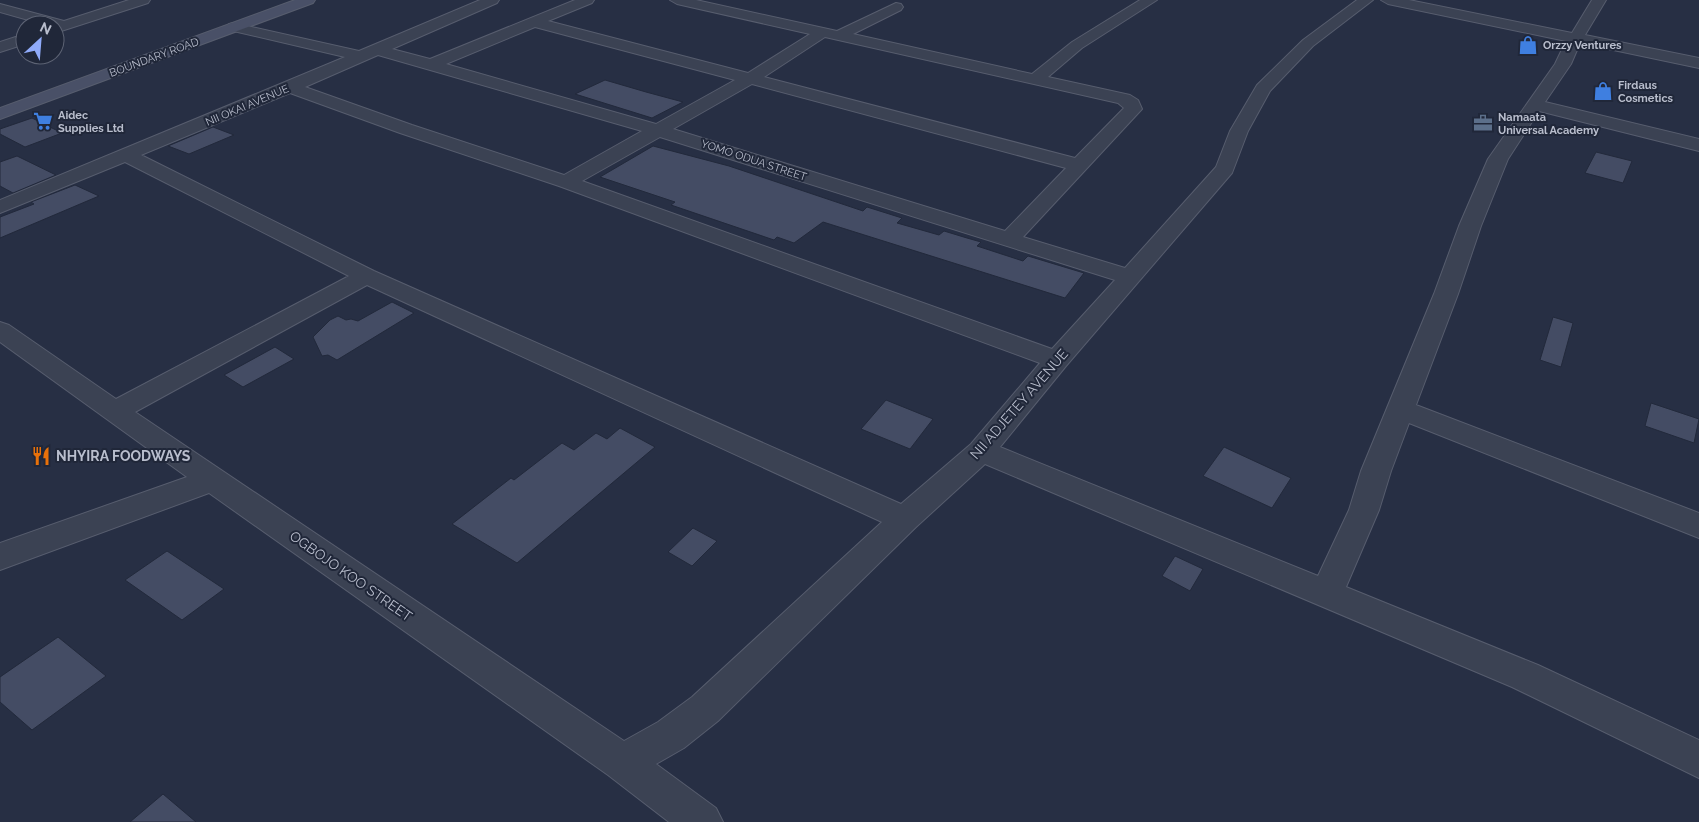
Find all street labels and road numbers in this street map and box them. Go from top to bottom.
street label: BOUNDARY ROAD [108,35,201,80]
street label: NII OKAI AVENUE [204,82,291,129]
street label: YOMO ODUA STREET [699,137,809,184]
street label: NII ADJETEY AVENUE [967,346,1071,462]
street label: OGBOJO KOO STREET [287,528,416,625]

